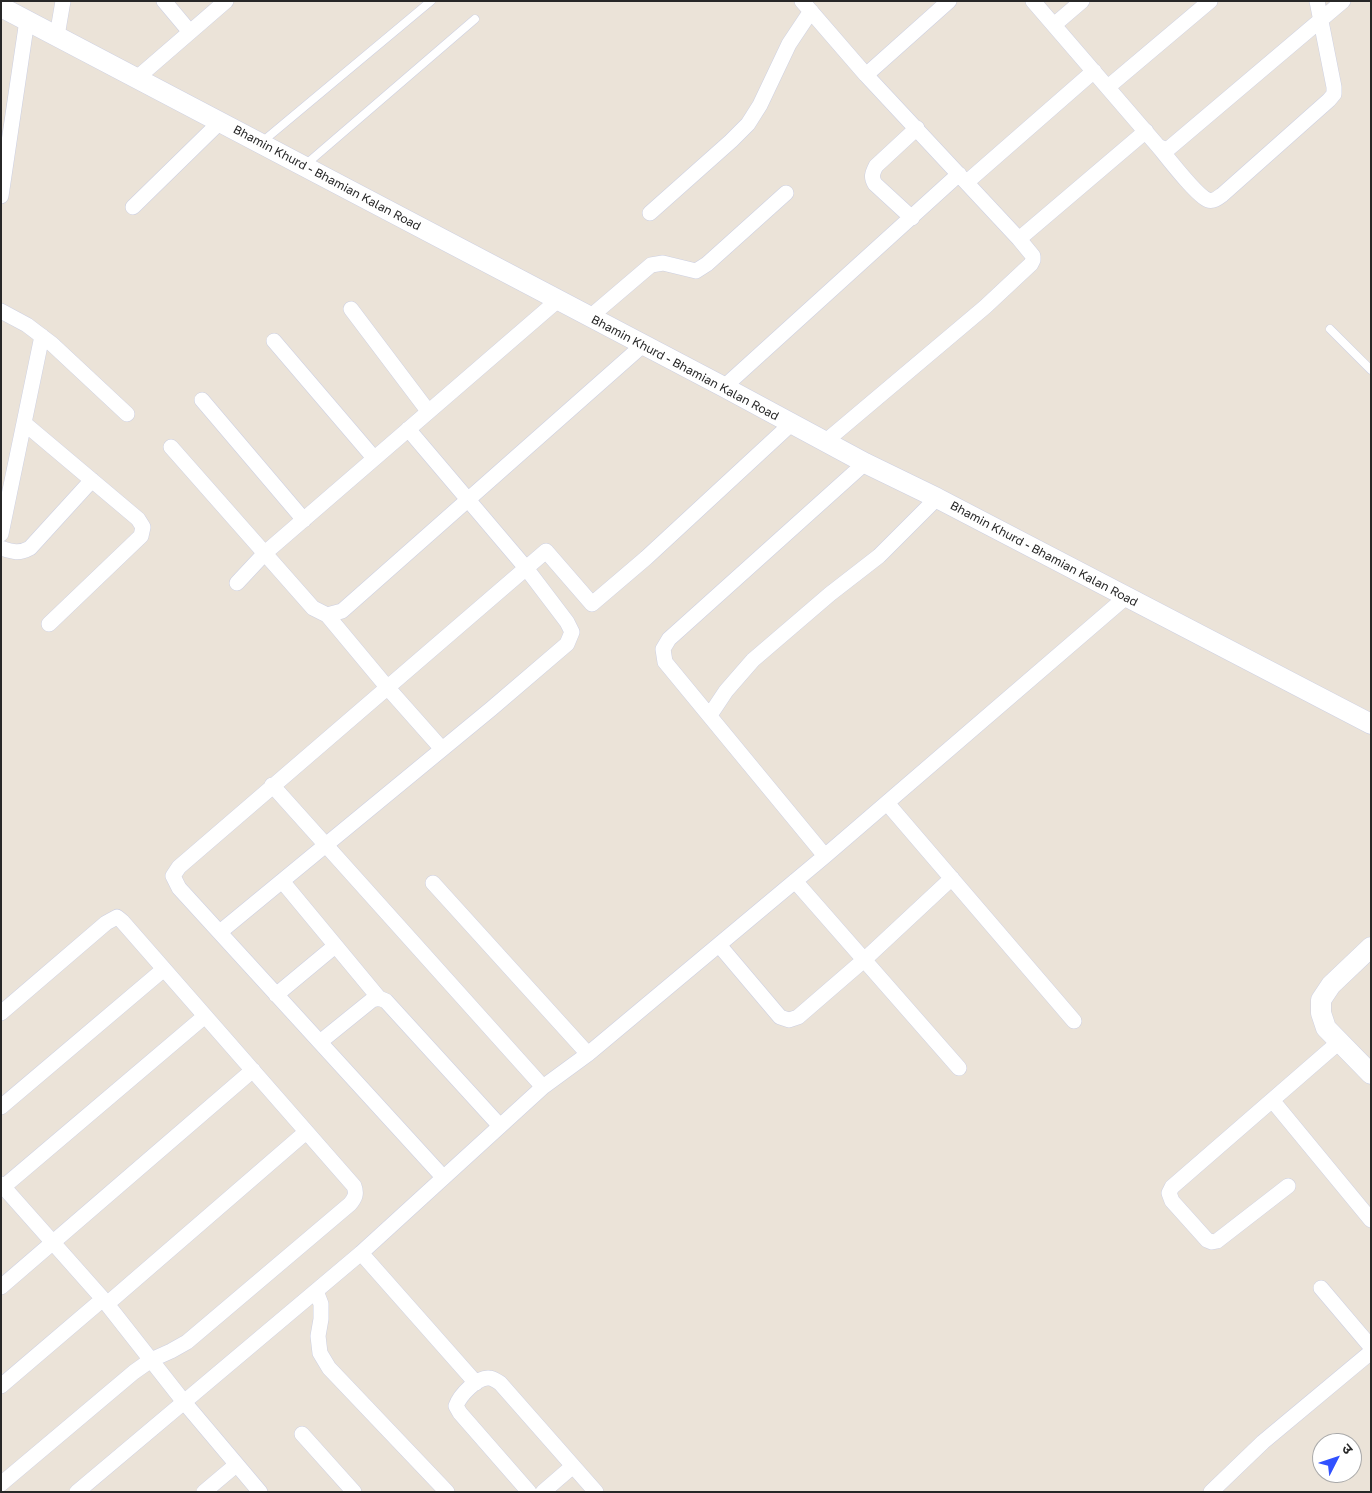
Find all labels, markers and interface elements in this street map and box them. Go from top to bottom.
street label: Bhamin Khurd - Bhamian Kalan Road [231,122,423,234]
street label: Bhamin Khurd - Bhamian Kalan Road [589,312,781,424]
street label: Bhamin Khurd - Bhamian Kalan Road [948,498,1140,610]
north arrow [1312,1433,1362,1483]
text: उ [1339,1440,1357,1457]

